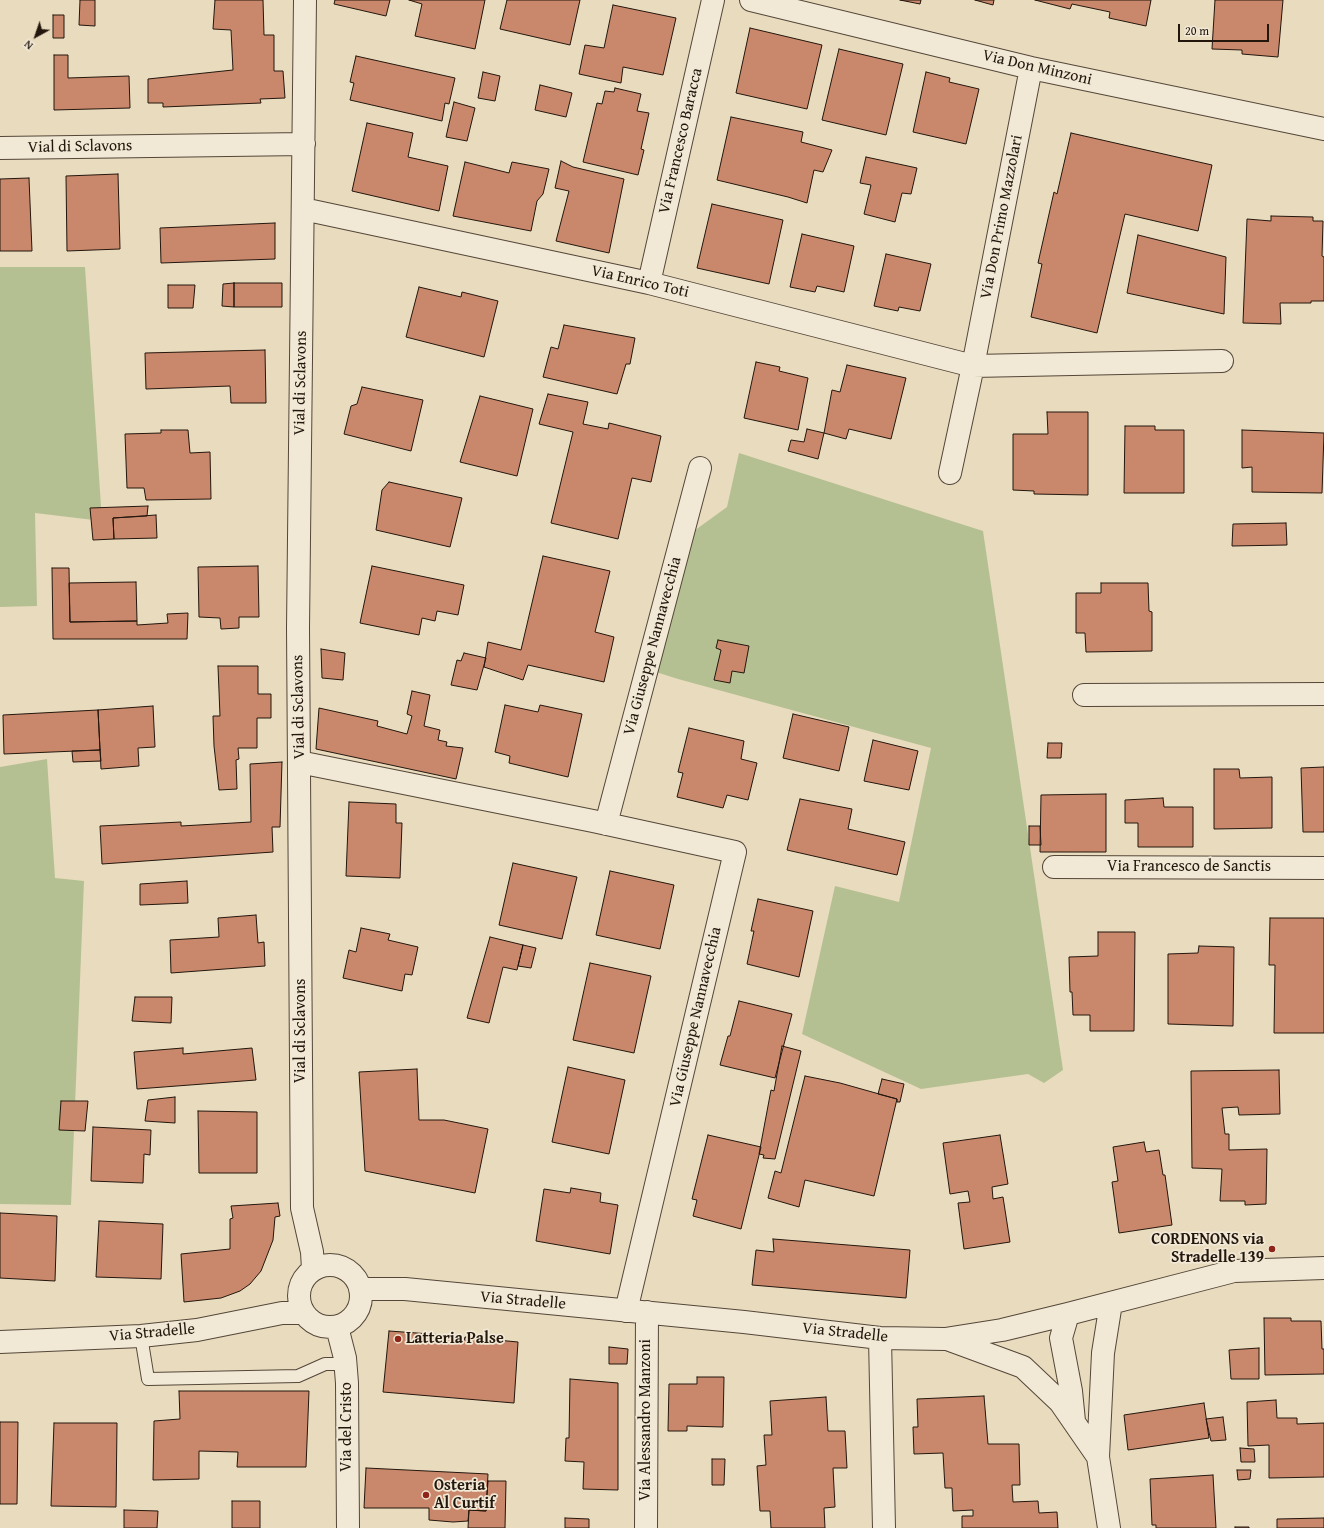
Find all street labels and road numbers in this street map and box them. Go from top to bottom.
street label: Via Don Minzoni [980,46,1094,90]
street label: Via Francesco Baracca [655,66,707,216]
street label: Via Don Primo Mazzolari [977,133,1027,301]
street label: Vial di Sclavons [27,136,133,158]
street label: Via Enrico Toti [589,261,691,303]
street label: Vial di Sclavons [290,330,312,436]
street label: Via Giuseppe Nannavecchia [620,555,686,737]
street label: Vial di Sclavons [288,654,310,760]
street label: Via Francesco de Sanctis [1107,857,1271,877]
street label: Via Giuseppe Nannavecchia [666,925,726,1109]
street label: Vial di Sclavons [291,979,311,1083]
street label: Via Stradelle [479,1288,567,1314]
street label: Via Stradelle [801,1319,889,1347]
street label: Via Stradelle [108,1320,196,1346]
street label: Via Alessandro Manzoni [636,1339,656,1501]
street label: Via del Cristo [337,1382,357,1472]

